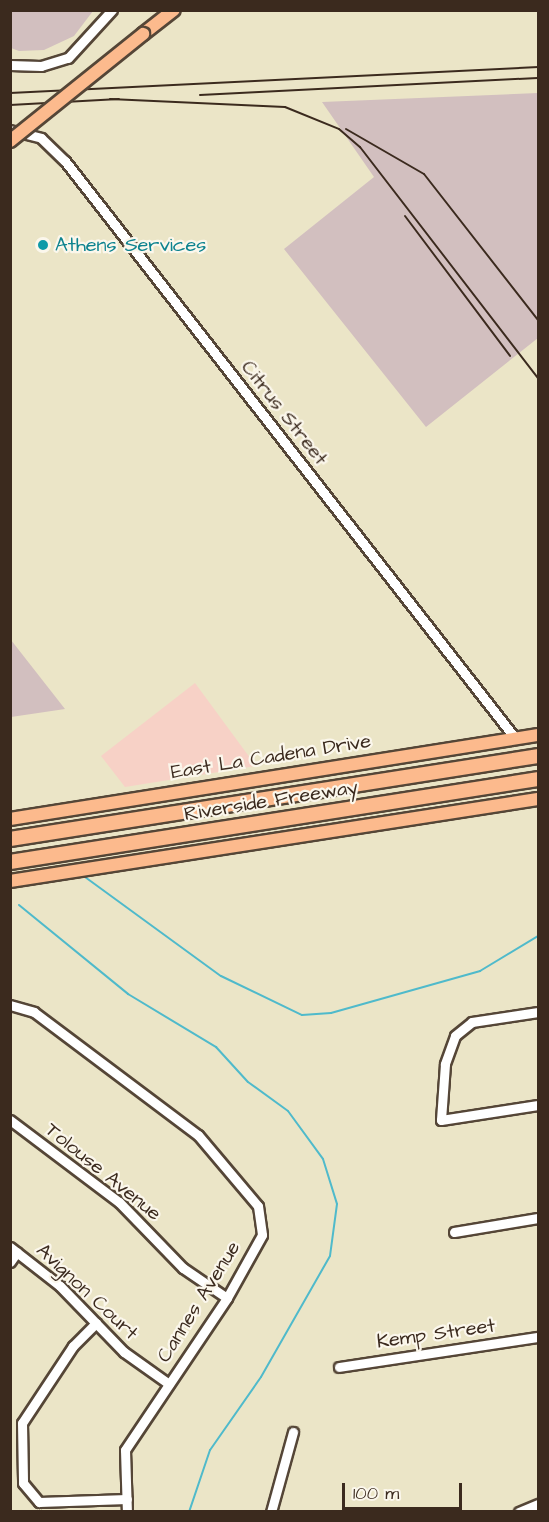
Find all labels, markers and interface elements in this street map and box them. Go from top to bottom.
place label: Athens Services [55,233,206,257]
marker: Athens Services [36,238,50,252]
street label: Citrus Street [236,356,332,470]
street label: East La Cadena Drive [169,729,373,785]
street label: Riverside Freeway [182,775,360,827]
street label: Tolouse Avenue [40,1118,166,1226]
street label: Cannes Avenue [152,1237,246,1367]
street label: Avignon Court [31,1239,143,1345]
street label: Kemp Street [375,1314,497,1354]
scale bar [345,1471,465,1509]
text: 100 m [353,1481,399,1506]

